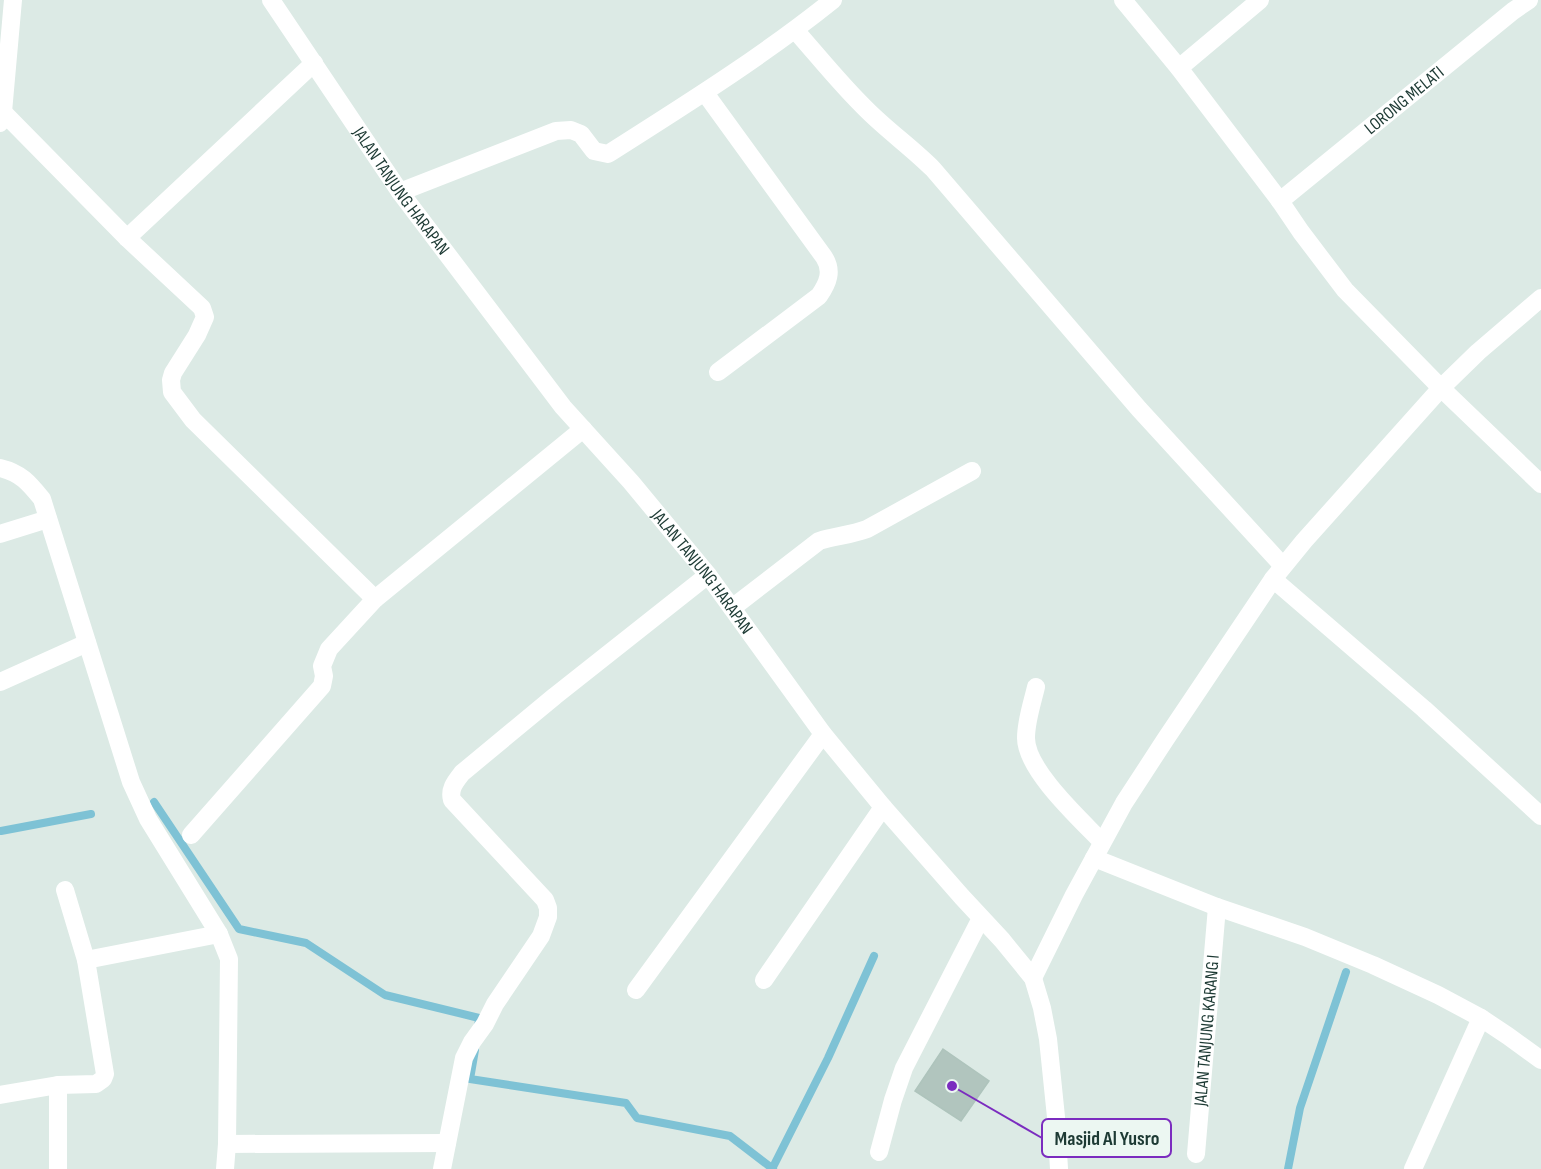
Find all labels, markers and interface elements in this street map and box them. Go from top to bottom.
street label: LORONG MELATI [1360,62,1448,139]
street label: JALAN TANJUNG HARAPAN [348,122,454,259]
street label: JALAN TANJUNG HARAPAN [646,505,757,638]
street label: JALAN TANJUNG KARANG I [1190,954,1224,1108]
callout: Masjid Al Yusro [1042,1119,1171,1157]
text: Masjid Al Yusro [1055,1127,1159,1151]

